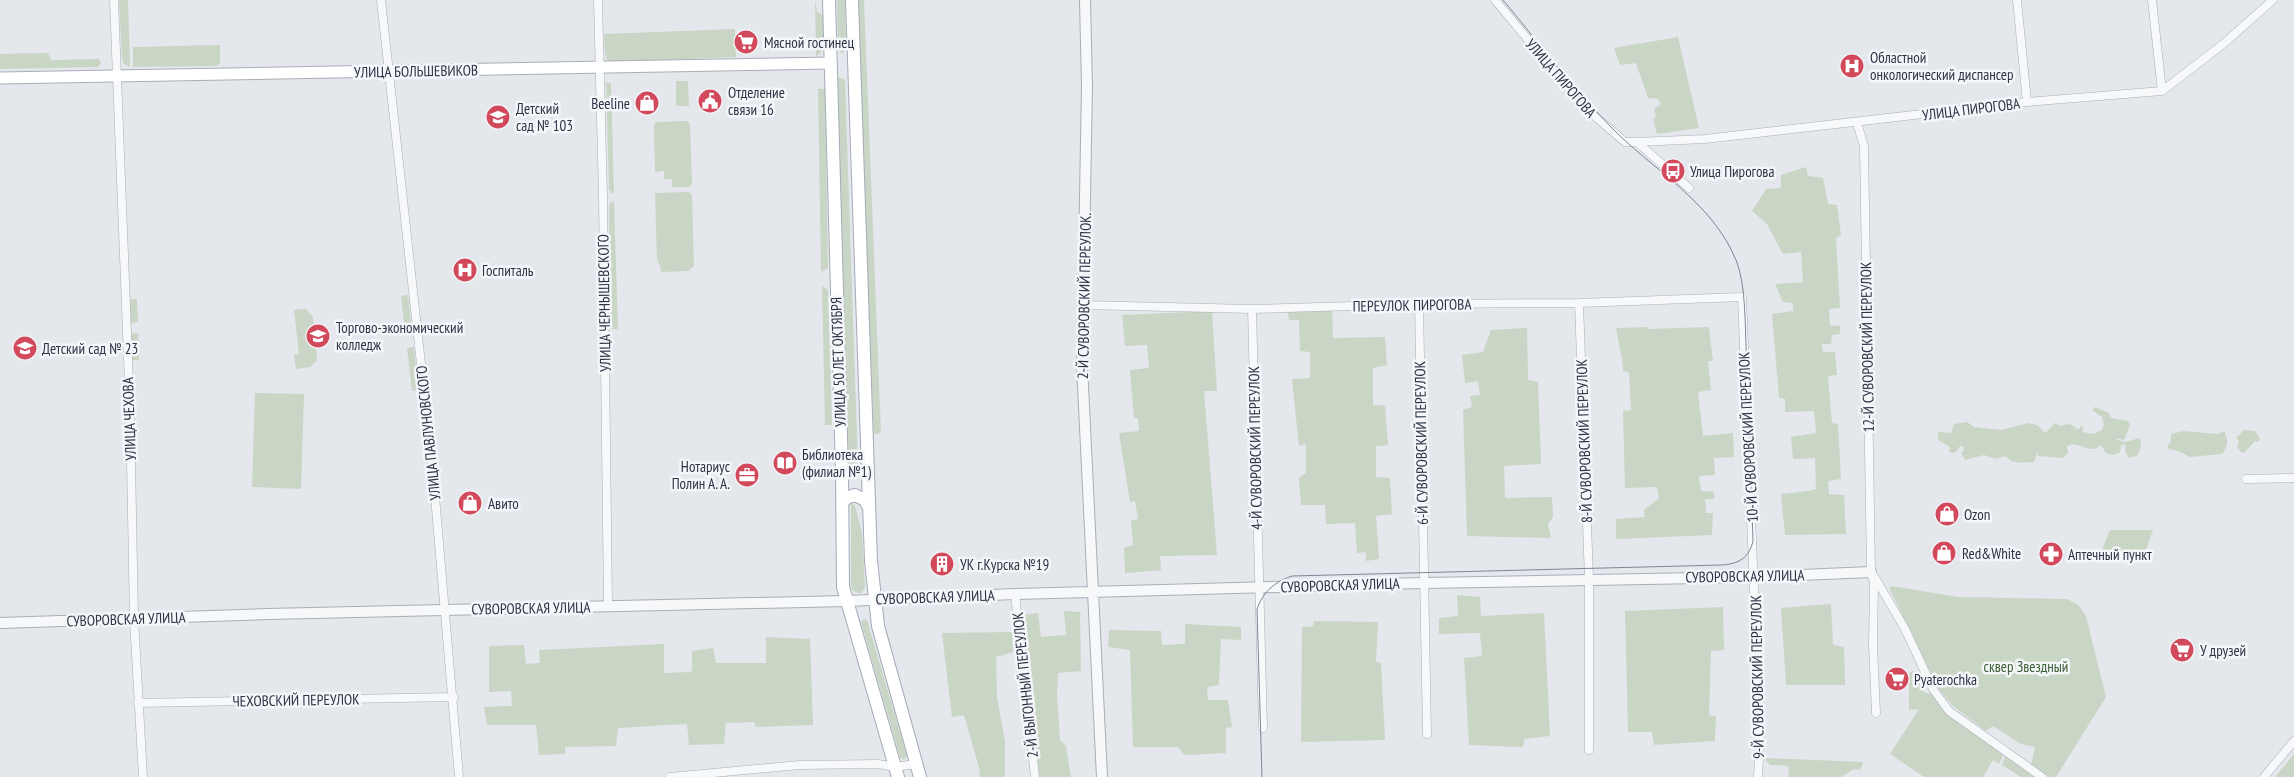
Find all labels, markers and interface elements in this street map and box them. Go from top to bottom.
supermarket icon: Мясной гостинец [733,29,759,55]
place label: Мясной гостинец [764,33,854,52]
street label: УЛИЦА ПИРОГОВА [1521,35,1601,122]
place label: Областной онкологический диспансер [1870,48,2014,84]
hospital icon: Областной онкологический диспансер [1839,53,1865,79]
street label: УЛИЦА БОЛЬШЕВИКОВ [354,60,478,82]
place label: Отделение связи 16 [728,83,785,119]
public building icon: Отделение связи 16 [697,88,723,114]
shop icon: Beeline [634,90,660,116]
street label: УЛИЦА ПИРОГОВА [1921,93,2022,124]
place label: Beeline [591,94,630,113]
place label: Детский сад № 103 [516,99,573,135]
school or university icon: Детский сад № 103 [485,104,511,130]
bus stop icon: Улица Пирогова [1660,158,1686,184]
place label: Улица Пирогова [1690,162,1774,181]
street label: 2-Й СУВОРОВСКИЙ ПЕРЕУЛОК. [1073,212,1095,379]
street label: УЛИЦА ЧЕРНЫШЕВСКОГО [593,234,615,372]
hospital icon: Госпиталь [452,257,478,283]
place label: Госпиталь [482,261,534,280]
street label: 12-Й СУВОРОВСКИЙ ПЕРЕУЛОК [1856,261,1878,432]
street label: ПЕРЕУЛОК ПИРОГОВА [1352,294,1472,316]
street label: УЛИЦА 50 ЛЕТ ОКТЯБРЯ [826,297,850,427]
place label: Торгово-экономический колледж [336,318,463,354]
school or university icon: Торгово-экономический колледж [305,323,331,349]
school or university icon: Детский сад № 23 [12,335,38,361]
place label: Детский сад № 23 [42,339,138,358]
street label: 10-Й СУВОРОВСКИЙ ПЕРЕУЛОК [1734,351,1762,523]
street label: 8-Й СУВОРОВСКИЙ ПЕРЕУЛОК [1572,358,1596,523]
street label: 6-Й СУВОРОВСКИЙ ПЕРЕУЛОК [1410,360,1432,525]
street label: УЛИЦА ПАВЛУНОВСКОГО [411,365,445,501]
street label: 4-Й СУВОРОВСКИЙ ПЕРЕУЛОК [1244,365,1266,530]
street label: УЛИЦА ЧЕХОВА [118,376,140,461]
place label: Библиотека (филиал №1) [802,445,871,481]
library icon: Библиотека (филиал №1) [772,450,798,476]
place label: Нотариус Полин А. А. [672,457,731,493]
office icon: Нотариус Полин А. А. [734,462,760,488]
shop icon: Авито [457,490,483,516]
place label: Авито [488,494,519,513]
shop icon: Ozon [1934,501,1960,527]
place label: Ozon [1964,505,1990,524]
shop icon: Red&White [1931,540,1957,566]
pharmacy icon: Аптечный пункт [2038,541,2064,567]
place label: Red&White [1962,544,2021,563]
place label: Аптечный пункт [2068,545,2152,564]
building icon: УК г.Курска №19 [929,551,955,577]
place label: УК г.Курска №19 [960,555,1049,574]
street label: СУВОРОВСКАЯ УЛИЦА [1685,565,1806,587]
street label: СУВОРОВСКАЯ УЛИЦА [1280,573,1401,597]
street label: СУВОРОВСКАЯ УЛИЦА [875,585,996,609]
street label: 9-Й СУВОРОВСКИЙ ПЕРЕУЛОК [1746,594,1768,759]
street label: СУВОРОВСКАЯ УЛИЦА [471,597,592,619]
street label: СУВОРОВСКАЯ УЛИЦА [66,607,187,631]
street label: 2-Й ВЫГОННЫЙ ПЕРЕУЛОК [1008,611,1042,759]
supermarket icon: У друзей [2169,637,2195,663]
place label: У друзей [2200,641,2246,660]
park label: сквер Звездный [1984,657,2068,676]
supermarket icon: Pyaterochka [1884,666,1910,692]
place label: Pyaterochka [1914,670,1977,689]
street label: ЧЕХОВСКИЙ ПЕРЕУЛОК [232,689,360,711]

